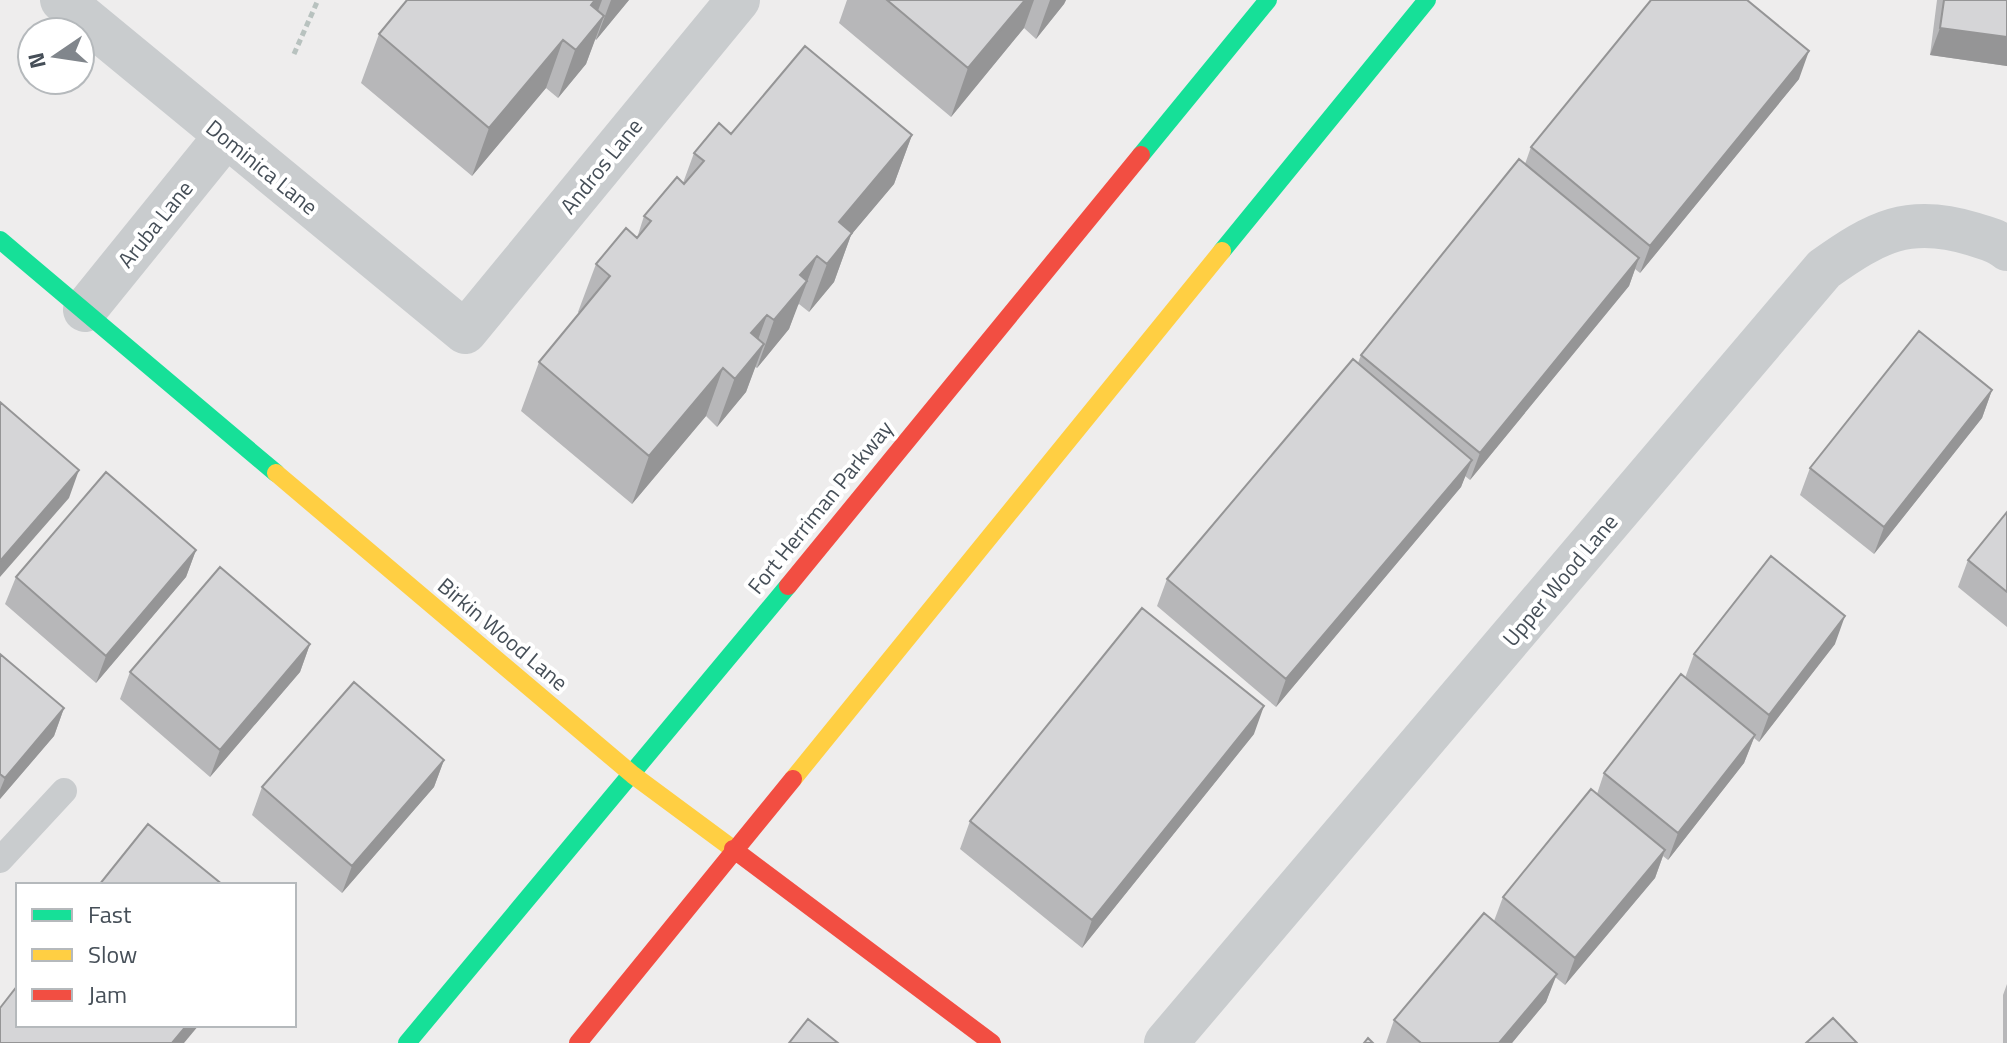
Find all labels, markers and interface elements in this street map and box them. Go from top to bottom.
north arrow [16,16,96,96]
text: N [18,49,55,72]
street label: Dominica Lane [199,111,325,223]
street label: Andros Lane [552,111,650,221]
street label: Aruba Lane [109,173,201,275]
street label: Fort Herriman Parkway [739,412,901,601]
street label: Upper Wood Lane [1494,506,1626,654]
street label: Birkin Wood Lane [430,569,576,699]
legend [16,883,296,1027]
text: Fast [88,896,132,932]
text: Slow [88,936,137,972]
text: Jam [88,976,127,1012]

